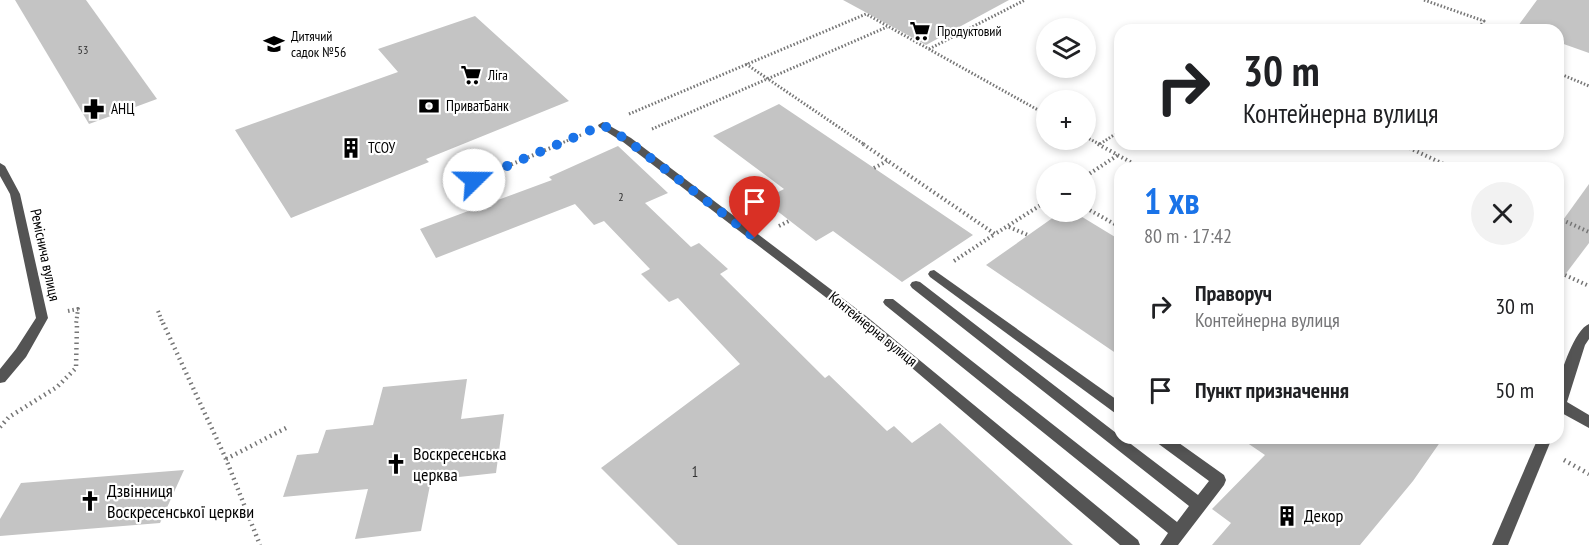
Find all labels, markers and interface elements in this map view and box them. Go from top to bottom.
map controls [1036,18,1096,222]
button: layers [1036,18,1096,78]
supermarket icon: Продуктовий [908,19,932,43]
place label: Продуктовий [937,22,1002,40]
place label: Дитячий садок №56 [291,27,346,61]
school or university icon: Дитячий садок №56 [262,32,286,56]
house number: 53 [78,42,88,57]
text: 30 m [1243,43,1320,98]
icon: right [1144,48,1222,126]
supermarket icon: Ліга [459,63,483,87]
place label: Ліга [487,66,508,84]
button: + [1036,90,1096,150]
bank icon: ПриватБанк [417,94,441,118]
place label: ПриватБанк [446,96,509,115]
text: Контейнерна вулиця [1243,96,1438,130]
pharmacy icon: АНЦ [82,97,106,121]
place label: АНЦ [111,99,134,118]
building icon: ТСОУ [339,136,363,160]
place label: ТСОУ [368,138,396,157]
position arrow [442,148,506,212]
button: − [1036,162,1096,222]
pin [729,176,780,238]
text: 1 хв [1144,177,1199,224]
button: close [1471,182,1534,245]
icon: arrive [738,185,771,218]
house number: 2 [618,189,624,204]
street label: Реміснича вулиця [26,207,65,303]
text: 80 m · 17:42 [1144,223,1232,249]
text: Праворуч [1195,279,1272,307]
street label: Контейнерна вулиця [825,287,922,370]
icon: right [1144,290,1177,323]
text: 30 m [1495,292,1534,320]
text: Контейнерна вулиця [1195,307,1340,333]
icon: arrive [1144,374,1177,407]
text: Пункт призначення [1195,376,1349,404]
text: 50 m [1495,376,1534,404]
place label: Воскресенська церква [413,442,506,486]
church icon: Воскресенська церква [384,452,408,476]
house number: 1 [692,462,698,481]
place label: Дзвінниця Воскресенської церкви [107,479,254,523]
church icon: Дзвінниця Воскресенської церкви [78,489,102,513]
building icon: Декор [1275,504,1299,528]
place label: Декор [1304,504,1343,527]

